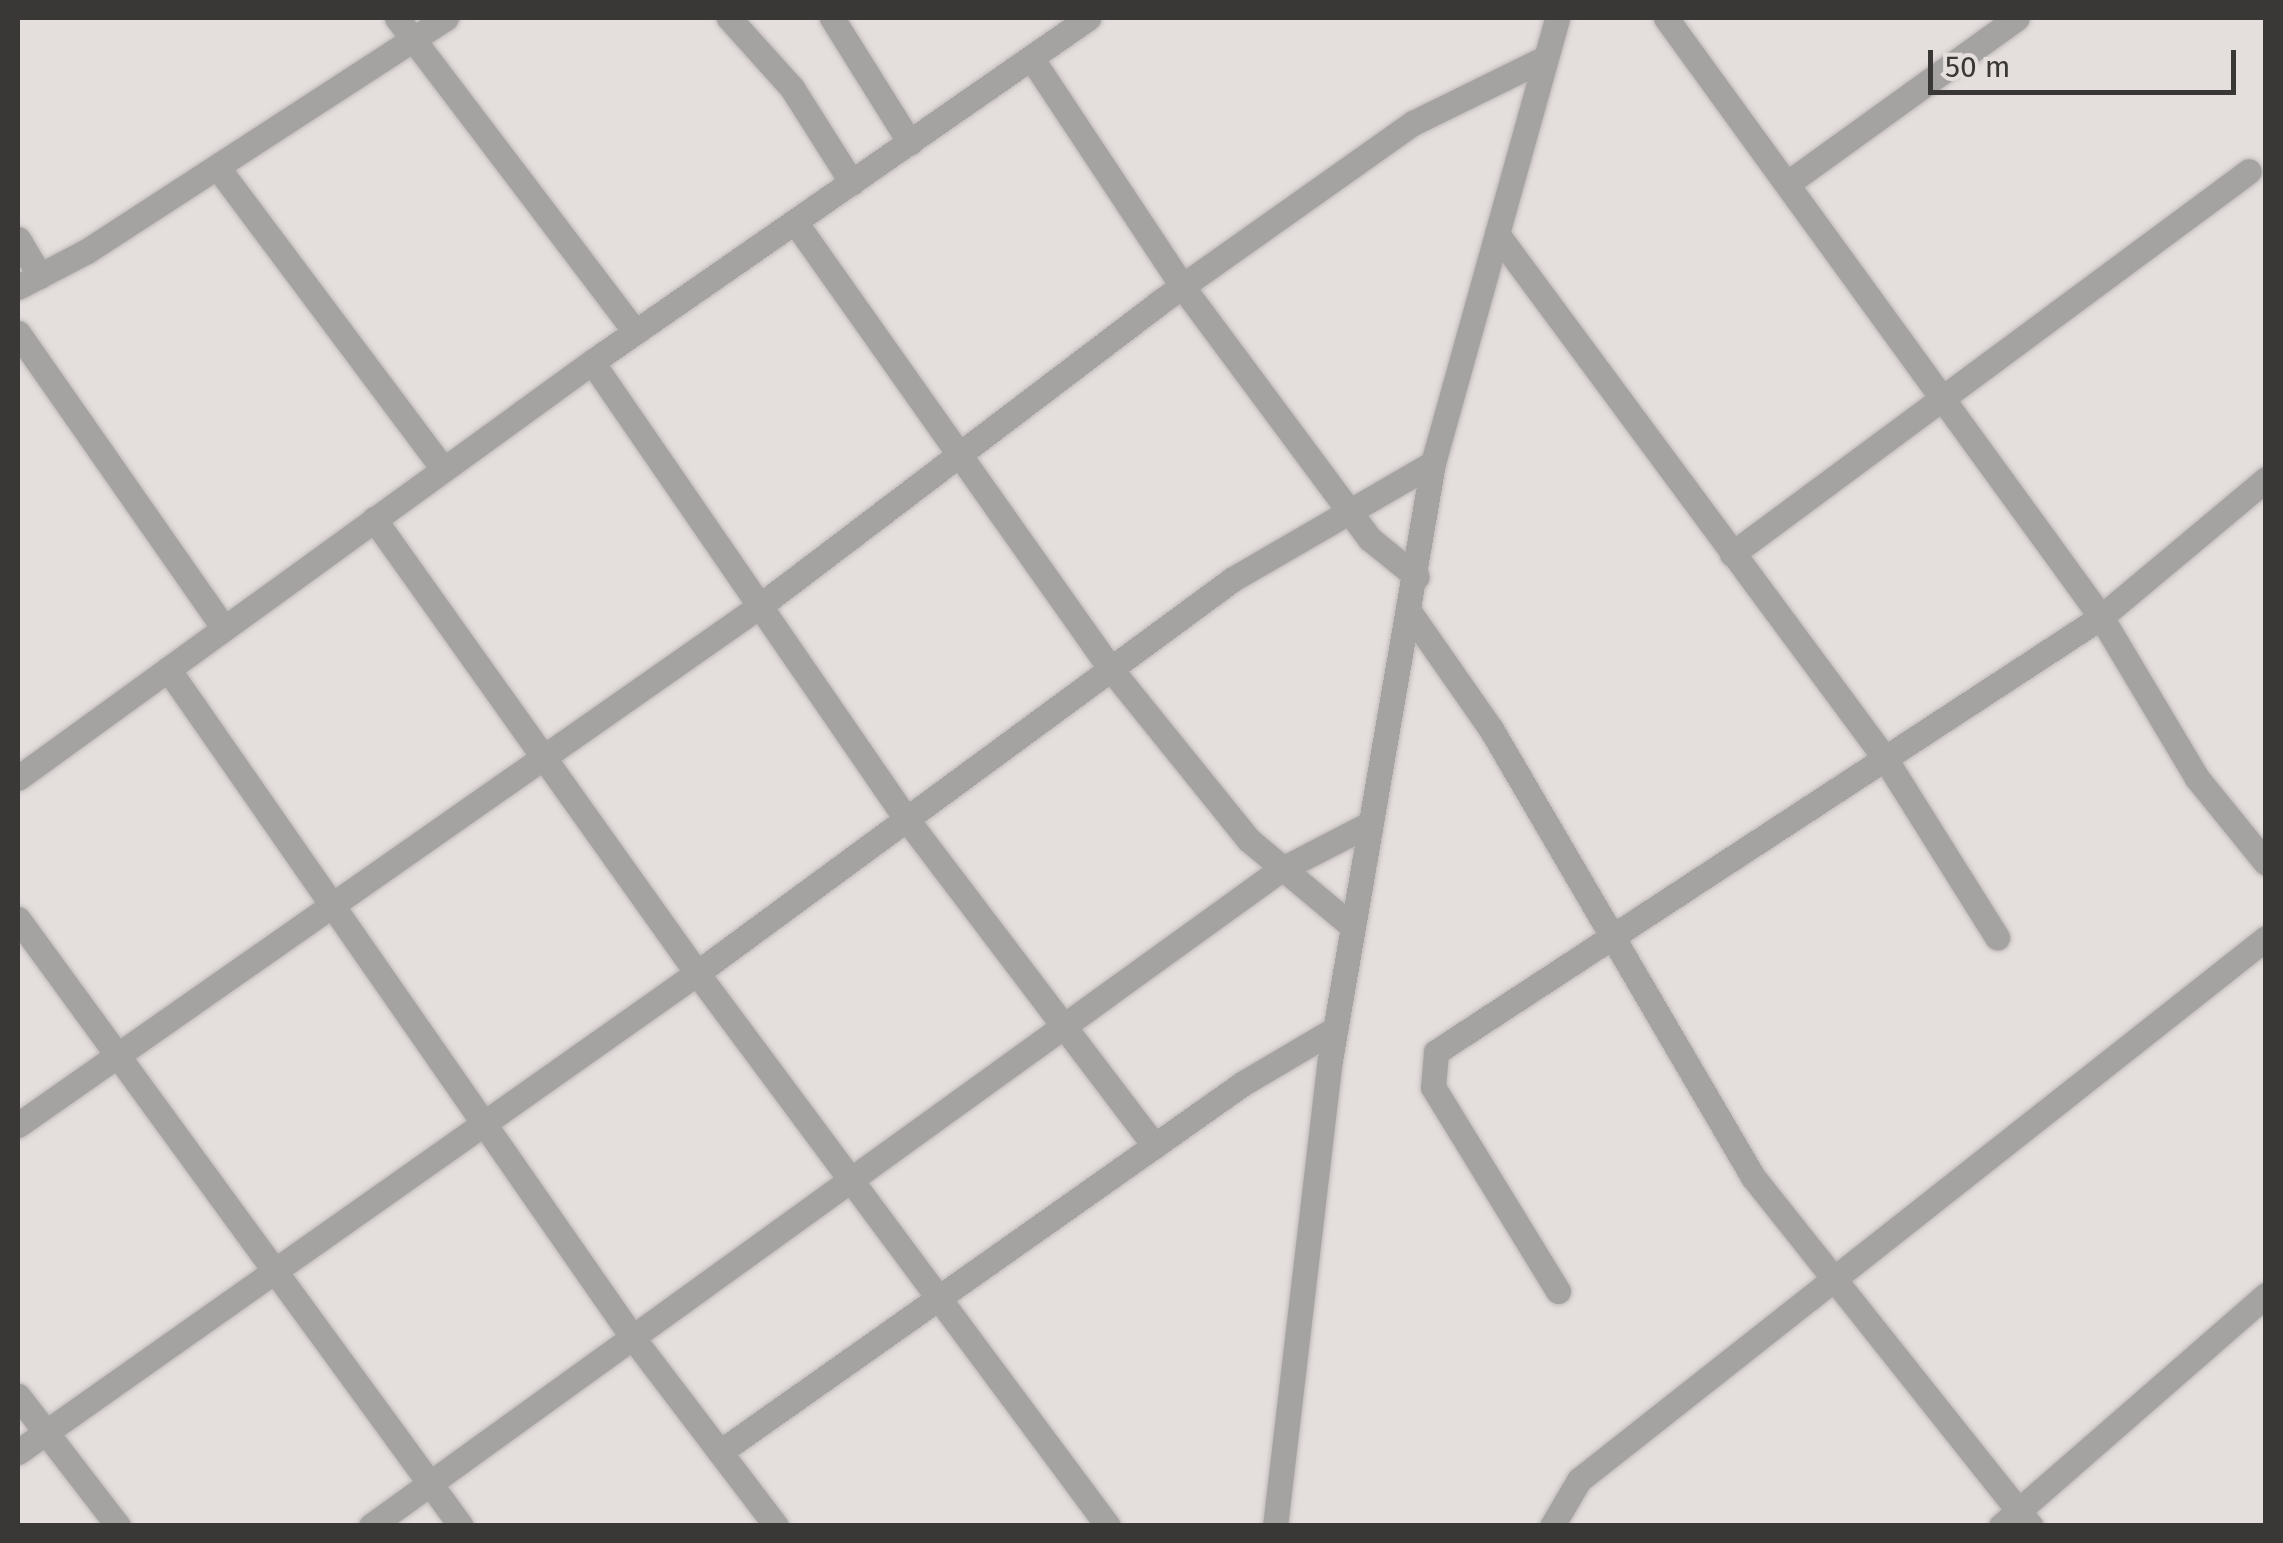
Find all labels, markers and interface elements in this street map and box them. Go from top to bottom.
scale bar [1933,30,2240,92]
text: 50 m [1945,49,2010,85]

